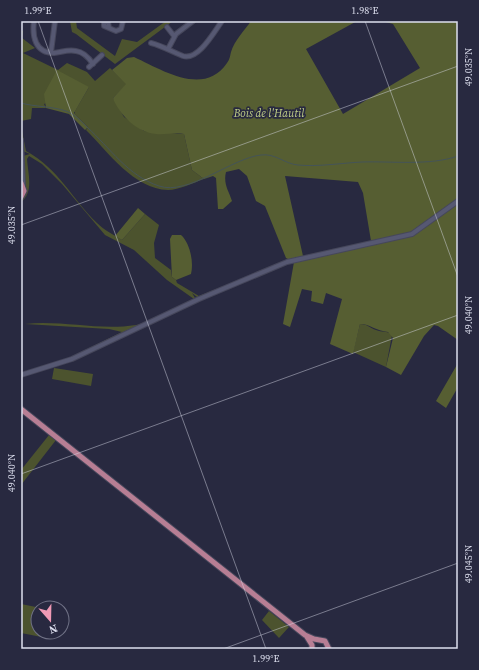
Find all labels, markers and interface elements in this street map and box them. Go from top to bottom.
text: 1.99°E [24,4,52,17]
text: 1.98°E [351,4,379,17]
text: 49.035°N [462,48,475,86]
park label: Bois de l'Hautil [233,106,305,121]
text: 49.035°N [5,206,18,244]
text: 49.040°N [462,296,475,334]
text: 49.040°N [5,454,18,492]
text: 49.045°N [462,545,475,583]
north arrow [30,600,70,640]
text: N [47,621,60,637]
text: 1.99°E [252,652,280,665]

